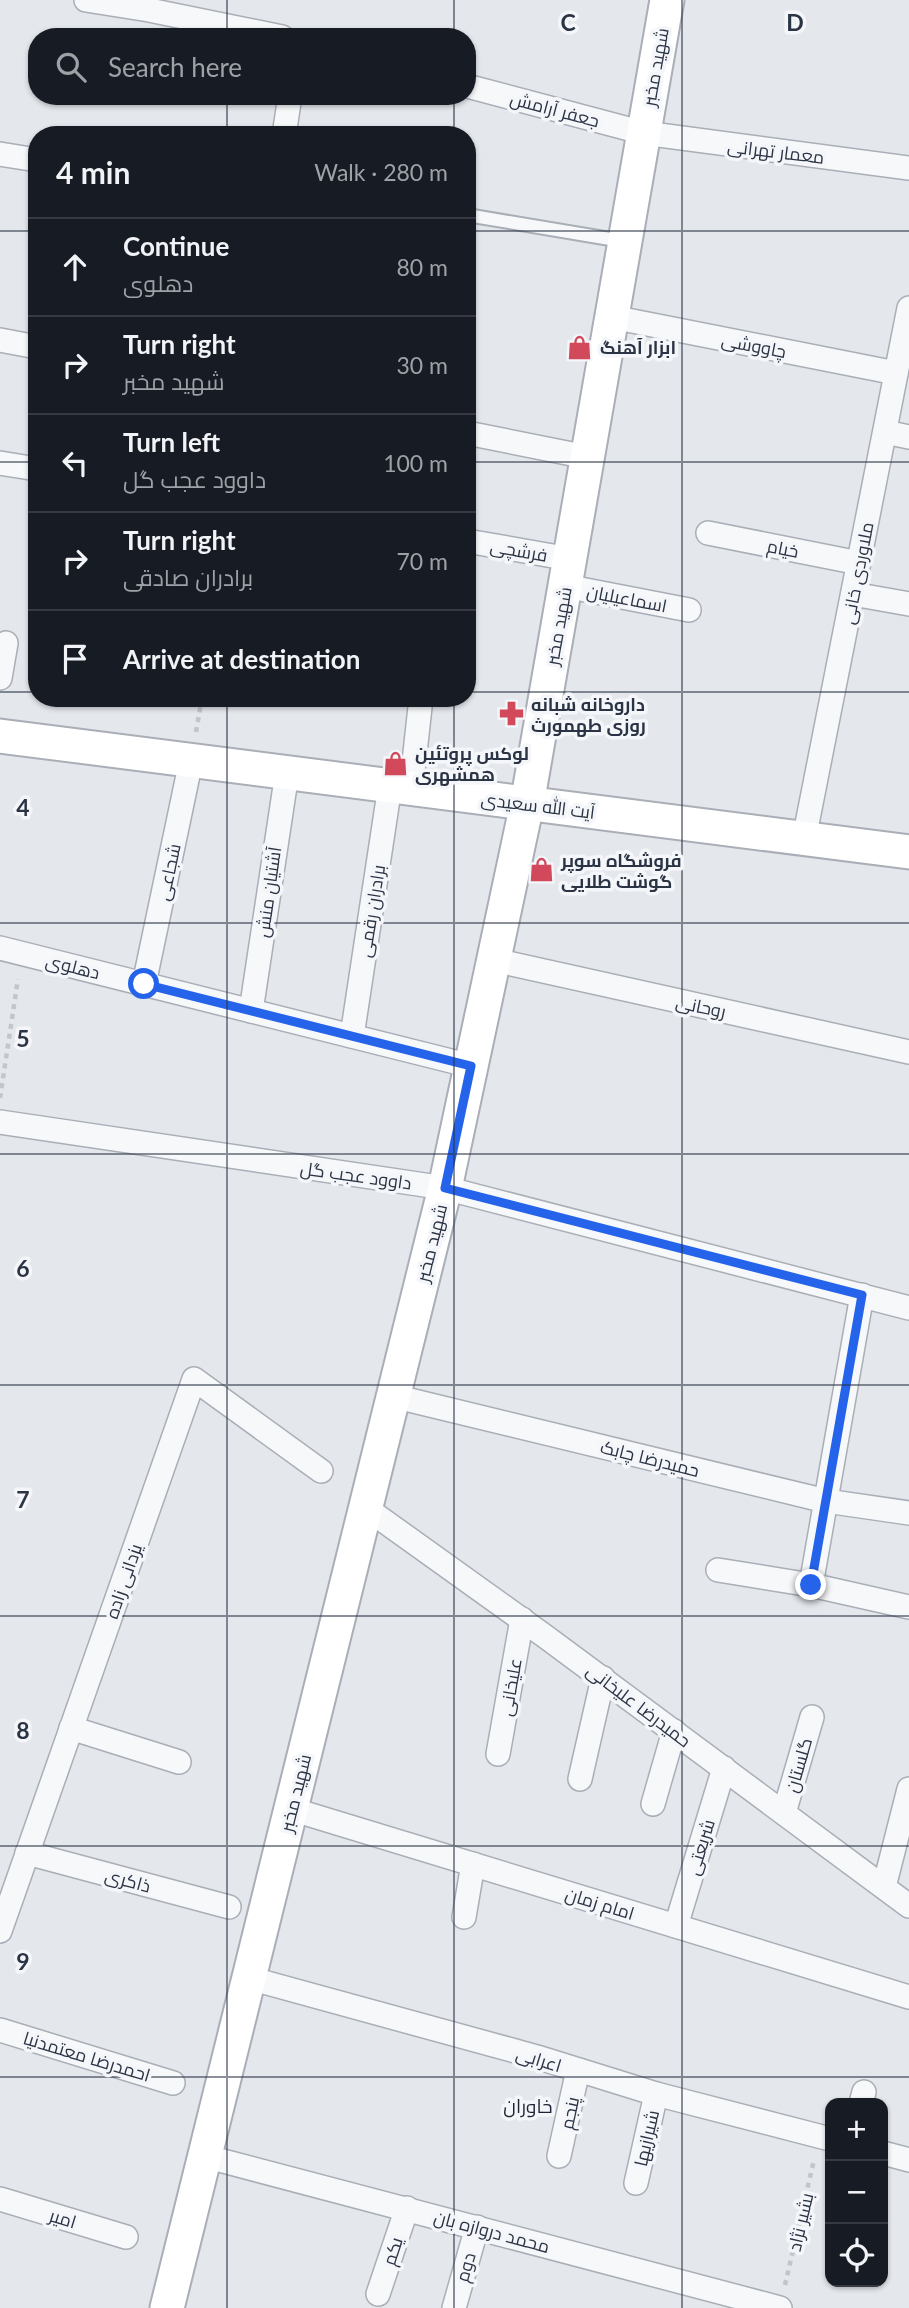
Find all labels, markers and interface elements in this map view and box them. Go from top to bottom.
text: C [560,8,576,36]
text: D [786,8,804,36]
street label: شهید مخبر [637,26,674,109]
search box [28,28,476,105]
icon: search [52,48,90,86]
text: Search here [108,51,242,83]
street label: جعفر آرامش [508,87,602,132]
street label: معمار تهرانی [726,134,826,169]
text: 4 min [56,154,130,190]
text: Walk · 280 m [314,158,448,186]
text: Continue [123,230,229,262]
icon: ahead [56,248,94,286]
text: 80 m [397,253,448,281]
text: دهلوی [123,269,193,297]
text: Turn right [123,328,236,360]
street label: چاووشی [719,328,788,364]
shop icon: ابزار آهنگ [566,333,594,361]
place label: ابزار آهنگ [600,336,676,359]
icon: right [56,346,94,384]
text: 30 m [397,351,448,379]
text: شهید مخبر [123,367,224,395]
text: Turn left [123,426,220,458]
icon: left [56,444,94,482]
text: 100 m [383,449,448,477]
text: داوود عجب گل [123,465,266,493]
street label: ملاوردی خانی [836,520,879,626]
text: Turn right [123,524,236,556]
street label: فرشچی [488,534,549,568]
street label: خیام [765,534,801,564]
icon: right [56,542,94,580]
text: 70 m [397,547,448,575]
text: برادران صادقی [123,563,253,591]
street label: اسماعیلیان [585,579,669,618]
street label: شهید مخبر [540,585,577,668]
icon: arrive [56,640,94,678]
text: Arrive at destination [123,643,360,675]
place label: داروخانه شبانه روزی طهمورث [531,693,646,737]
pharmacy icon: داروخانه شبانه روزی طهمورث [497,700,525,728]
place label: لوکس پروتئین همشهری [415,742,529,786]
shop icon: لوکس پروتئین همشهری [381,749,409,777]
street label: آیت الله سعیدی [480,787,596,824]
text: 4 [16,793,30,821]
street label: شجاعی [151,842,186,903]
street label: آشتیان منش [251,845,286,939]
place label: فروشگاه سوپر گوشت طلایی [560,849,682,893]
shop icon: فروشگاه سوپر گوشت طلایی [527,856,555,884]
street label: برادران رقمی [353,863,390,959]
street label: دهلوی [43,949,102,984]
route start [128,968,159,999]
street label: روحانی [674,990,728,1023]
text: 5 [16,1024,30,1052]
street label: داوود عجب گل [299,1156,413,1195]
street label: شهید مخبر [410,1202,452,1285]
text: 6 [16,1254,30,1282]
street label: حمیدرضا چابک [598,1435,702,1483]
text: 7 [16,1485,30,1513]
street label: یزدانی زاده [100,1540,147,1622]
route end [795,1569,826,1600]
street label: علیخانی [494,1656,527,1718]
street label: حمیدرضا علیخانی [582,1659,695,1752]
text: 8 [16,1716,30,1744]
street label: گلستان [780,1735,817,1795]
street label: شهید مخبر [274,1752,316,1835]
street label: شریعتی [681,1816,720,1878]
street label: ذاکری [103,1863,153,1898]
street label: امام زمان [562,1882,637,1926]
text: 9 [16,1947,30,1975]
street label: احمدرضا معتمدنیا [21,2026,153,2087]
street label: اعرابی [513,2042,564,2077]
district label: خاوران [503,2094,553,2118]
street label: پنجم [555,2094,585,2132]
map controls [825,2098,888,2287]
button: + [825,2098,888,2161]
street label: شیرازیها [629,2108,664,2169]
button: − [825,2161,888,2224]
street label: بشیر نژاد [783,2191,818,2254]
street label: امیر [46,2203,79,2233]
street label: محمد دروازه بان [431,2205,552,2258]
button: locate [825,2224,888,2287]
street label: یکم [377,2234,409,2269]
street label: دوم [450,2250,482,2285]

